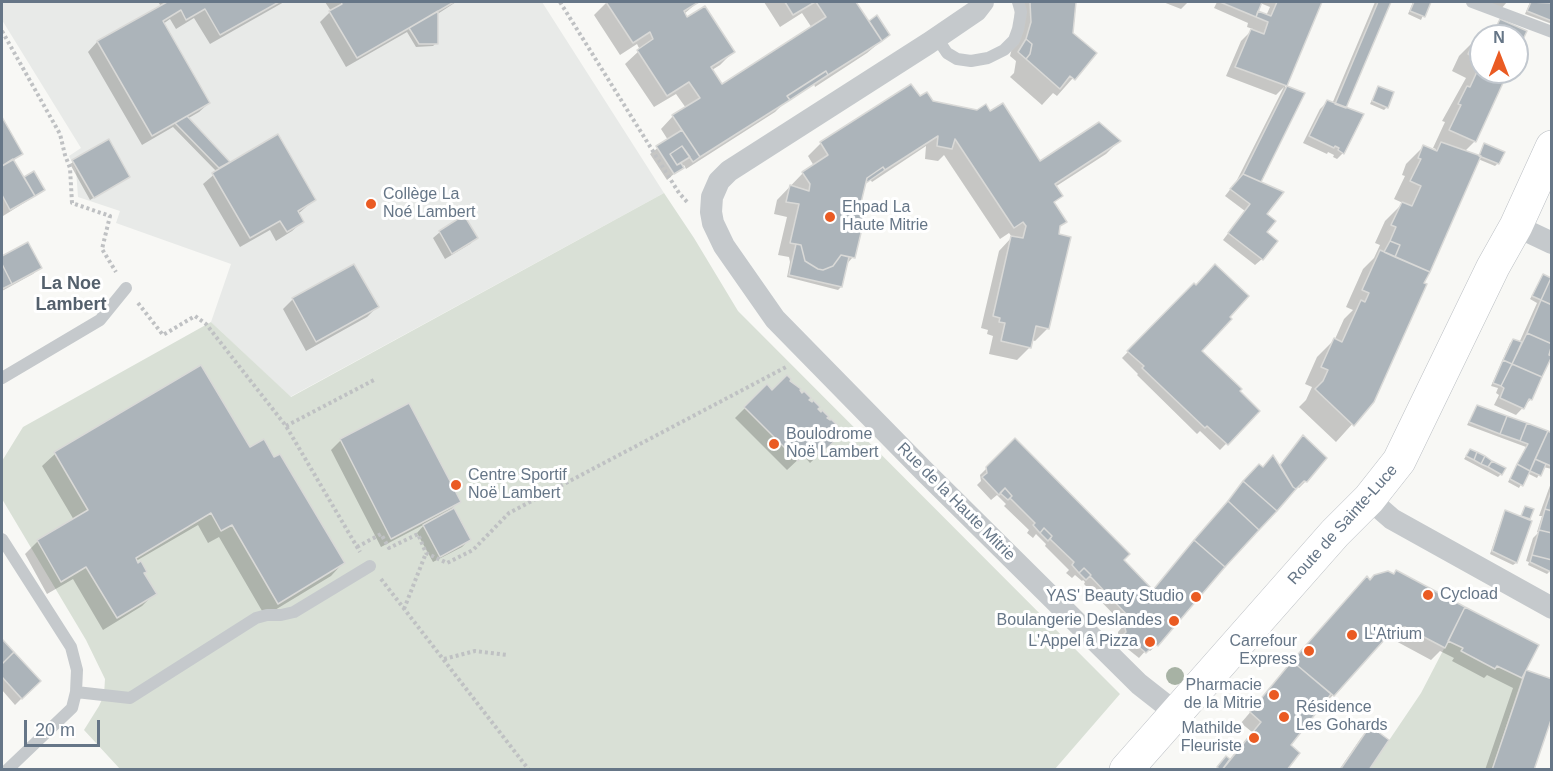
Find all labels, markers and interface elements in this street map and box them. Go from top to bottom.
north arrow [1469,24,1529,84]
text: N [1493,29,1505,46]
place label: Collège La Noé Lambert [383,185,475,223]
marker: Collège La Noé Lambert [364,197,378,211]
place label: Ehpad La Haute Mitrie [842,198,928,236]
marker: Ehpad La Haute Mitrie [823,210,837,224]
district label: La Noe Lambert [35,273,107,316]
place label: Boulodrome Noë Lambert [786,425,878,463]
marker: Boulodrome Noë Lambert [767,437,781,451]
street label: Rue de la Haute Mitrie [893,439,1019,565]
street label: Route de Sainte-Luce [1284,461,1402,589]
place label: Centre Sportif Noë Lambert [468,466,567,504]
marker: Centre Sportif Noë Lambert [449,478,463,492]
place label: Cycload [1440,585,1498,605]
place label: YAS' Beauty Studio [1046,587,1184,607]
marker: Cycload [1421,588,1435,602]
marker: YAS' Beauty Studio [1189,590,1203,604]
place label: Boulangerie Deslandes [997,611,1162,631]
marker: Boulangerie Deslandes [1167,614,1181,628]
place label: L'Atrium [1364,625,1422,645]
marker: L'Atrium [1345,628,1359,642]
place label: L'Appel â Pizza [1028,632,1138,652]
place label: Carrefour Express [1229,632,1297,670]
marker: L'Appel â Pizza [1143,635,1157,649]
marker: Carrefour Express [1302,644,1316,658]
place label: Pharmacie de la Mitrie [1184,676,1262,714]
marker: Pharmacie de la Mitrie [1267,688,1281,702]
place label: Résidence Les Gohards [1296,698,1388,736]
scale bar [27,708,104,746]
marker: Résidence Les Gohards [1277,710,1291,724]
place label: Mathilde Fleuriste [1181,719,1242,757]
text: 20 m [35,720,75,740]
marker: Mathilde Fleuriste [1247,731,1261,745]

